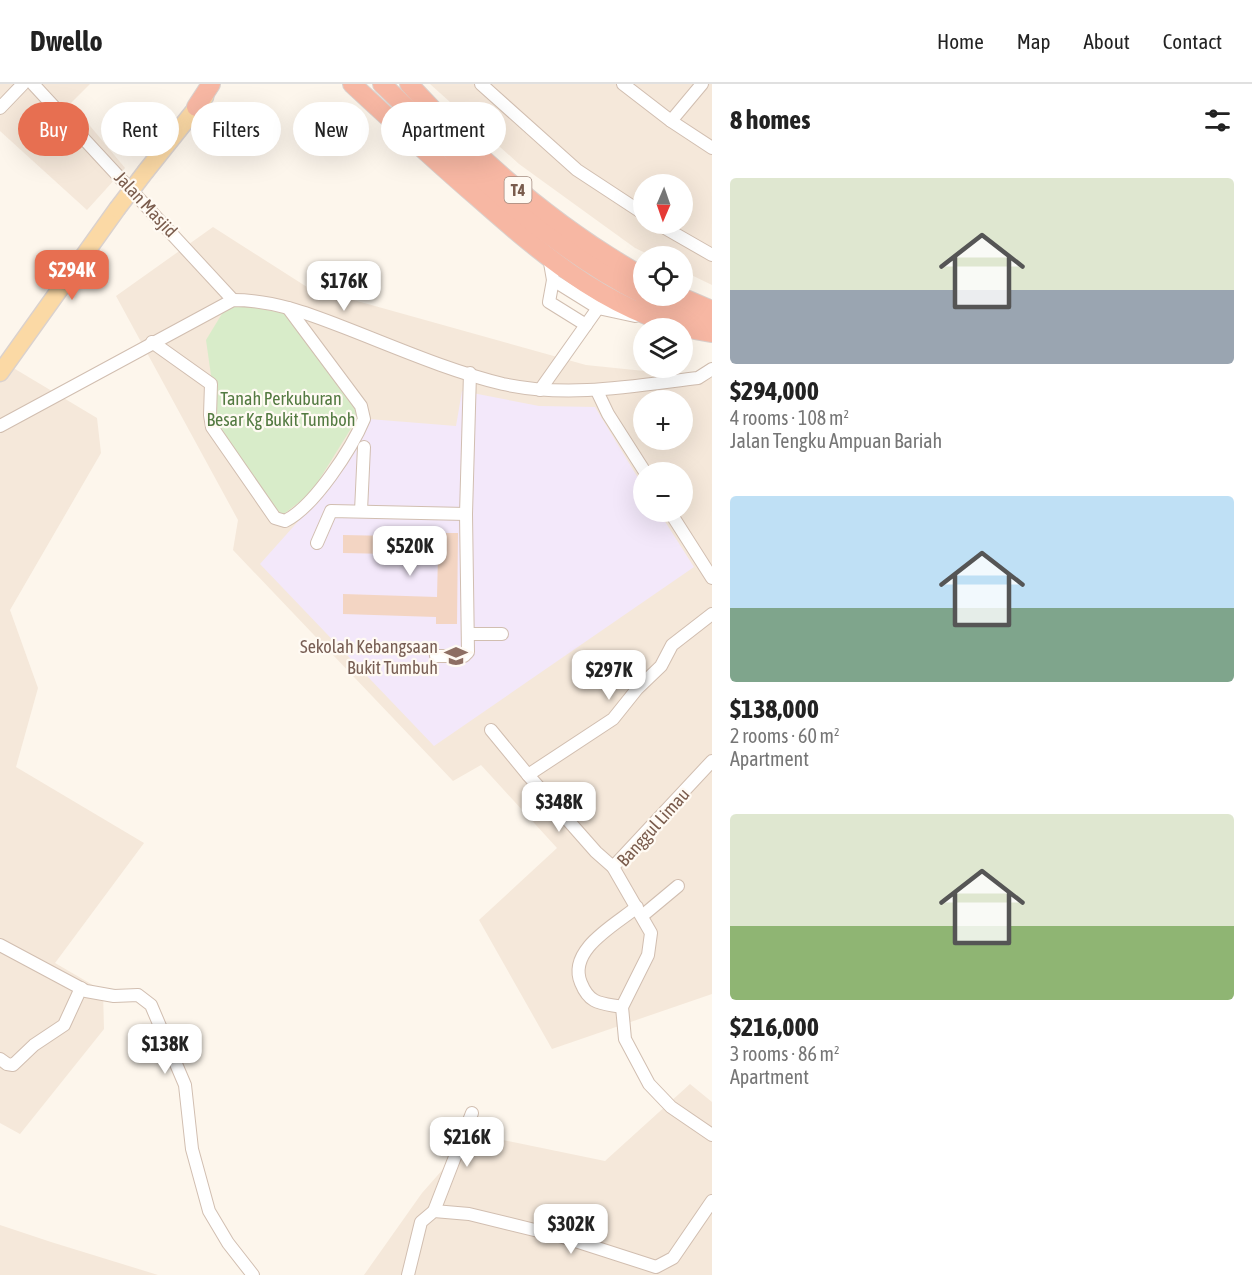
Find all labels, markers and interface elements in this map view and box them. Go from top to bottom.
text: Dwello [30,25,103,57]
text: Home [937,29,984,53]
text: Map [1017,29,1051,53]
text: About [1084,29,1130,53]
text: Contact [1163,29,1222,53]
chip: Buy [18,102,89,156]
chip: Rent [101,102,179,156]
chip: Filters [191,102,281,156]
chip: New [293,102,369,156]
chip: Apartment [381,102,506,156]
icon: filters [1201,104,1234,137]
text: 8 homes [730,105,810,135]
street label: Jalan Masjid [110,167,182,241]
north arrow [633,174,693,234]
map controls [633,174,693,522]
road number: T4 [504,177,532,203]
icon: home [928,217,1036,325]
button: locate [633,246,693,306]
pin: $294K [30,250,114,301]
text: $294K [49,258,95,281]
pin: $176K [302,261,386,312]
text: $176K [321,269,367,292]
button: layers [633,318,693,378]
text: $294,000 [730,376,819,406]
park label: Tanah Perkuburan Besar Kg Bukit Tumboh [206,388,356,430]
button: + [633,390,693,450]
text: 4 rooms · 108 m² [730,406,849,429]
text: Jalan Tengku Ampuan Bariah [730,429,942,452]
button: − [633,462,693,522]
pin: $520K [368,526,452,577]
text: $520K [387,534,433,557]
icon: home [928,535,1036,643]
place label: Sekolah Kebangsaan Bukit Tumbuh [300,636,438,678]
school or university icon: Sekolah Kebangsaan Bukit Tumbuh [443,643,469,669]
pin: $297K [567,650,651,701]
text: $297K [586,658,632,681]
text: $138,000 [730,694,819,724]
text: 2 rooms · 60 m² [730,724,840,747]
text: Apartment [730,747,809,770]
pin: $348K [517,782,601,833]
street label: Banggul Limau [612,784,694,870]
text: $348K [536,790,582,813]
icon: home [928,853,1036,961]
text: $216,000 [730,1012,819,1042]
pin: $138K [123,1024,207,1075]
text: $138K [142,1032,188,1055]
text: 3 rooms · 86 m² [730,1042,840,1065]
text: Apartment [730,1065,809,1088]
pin: $216K [425,1117,509,1168]
text: $216K [444,1125,490,1148]
pin: $302K [529,1204,613,1255]
text: $302K [548,1212,594,1235]

